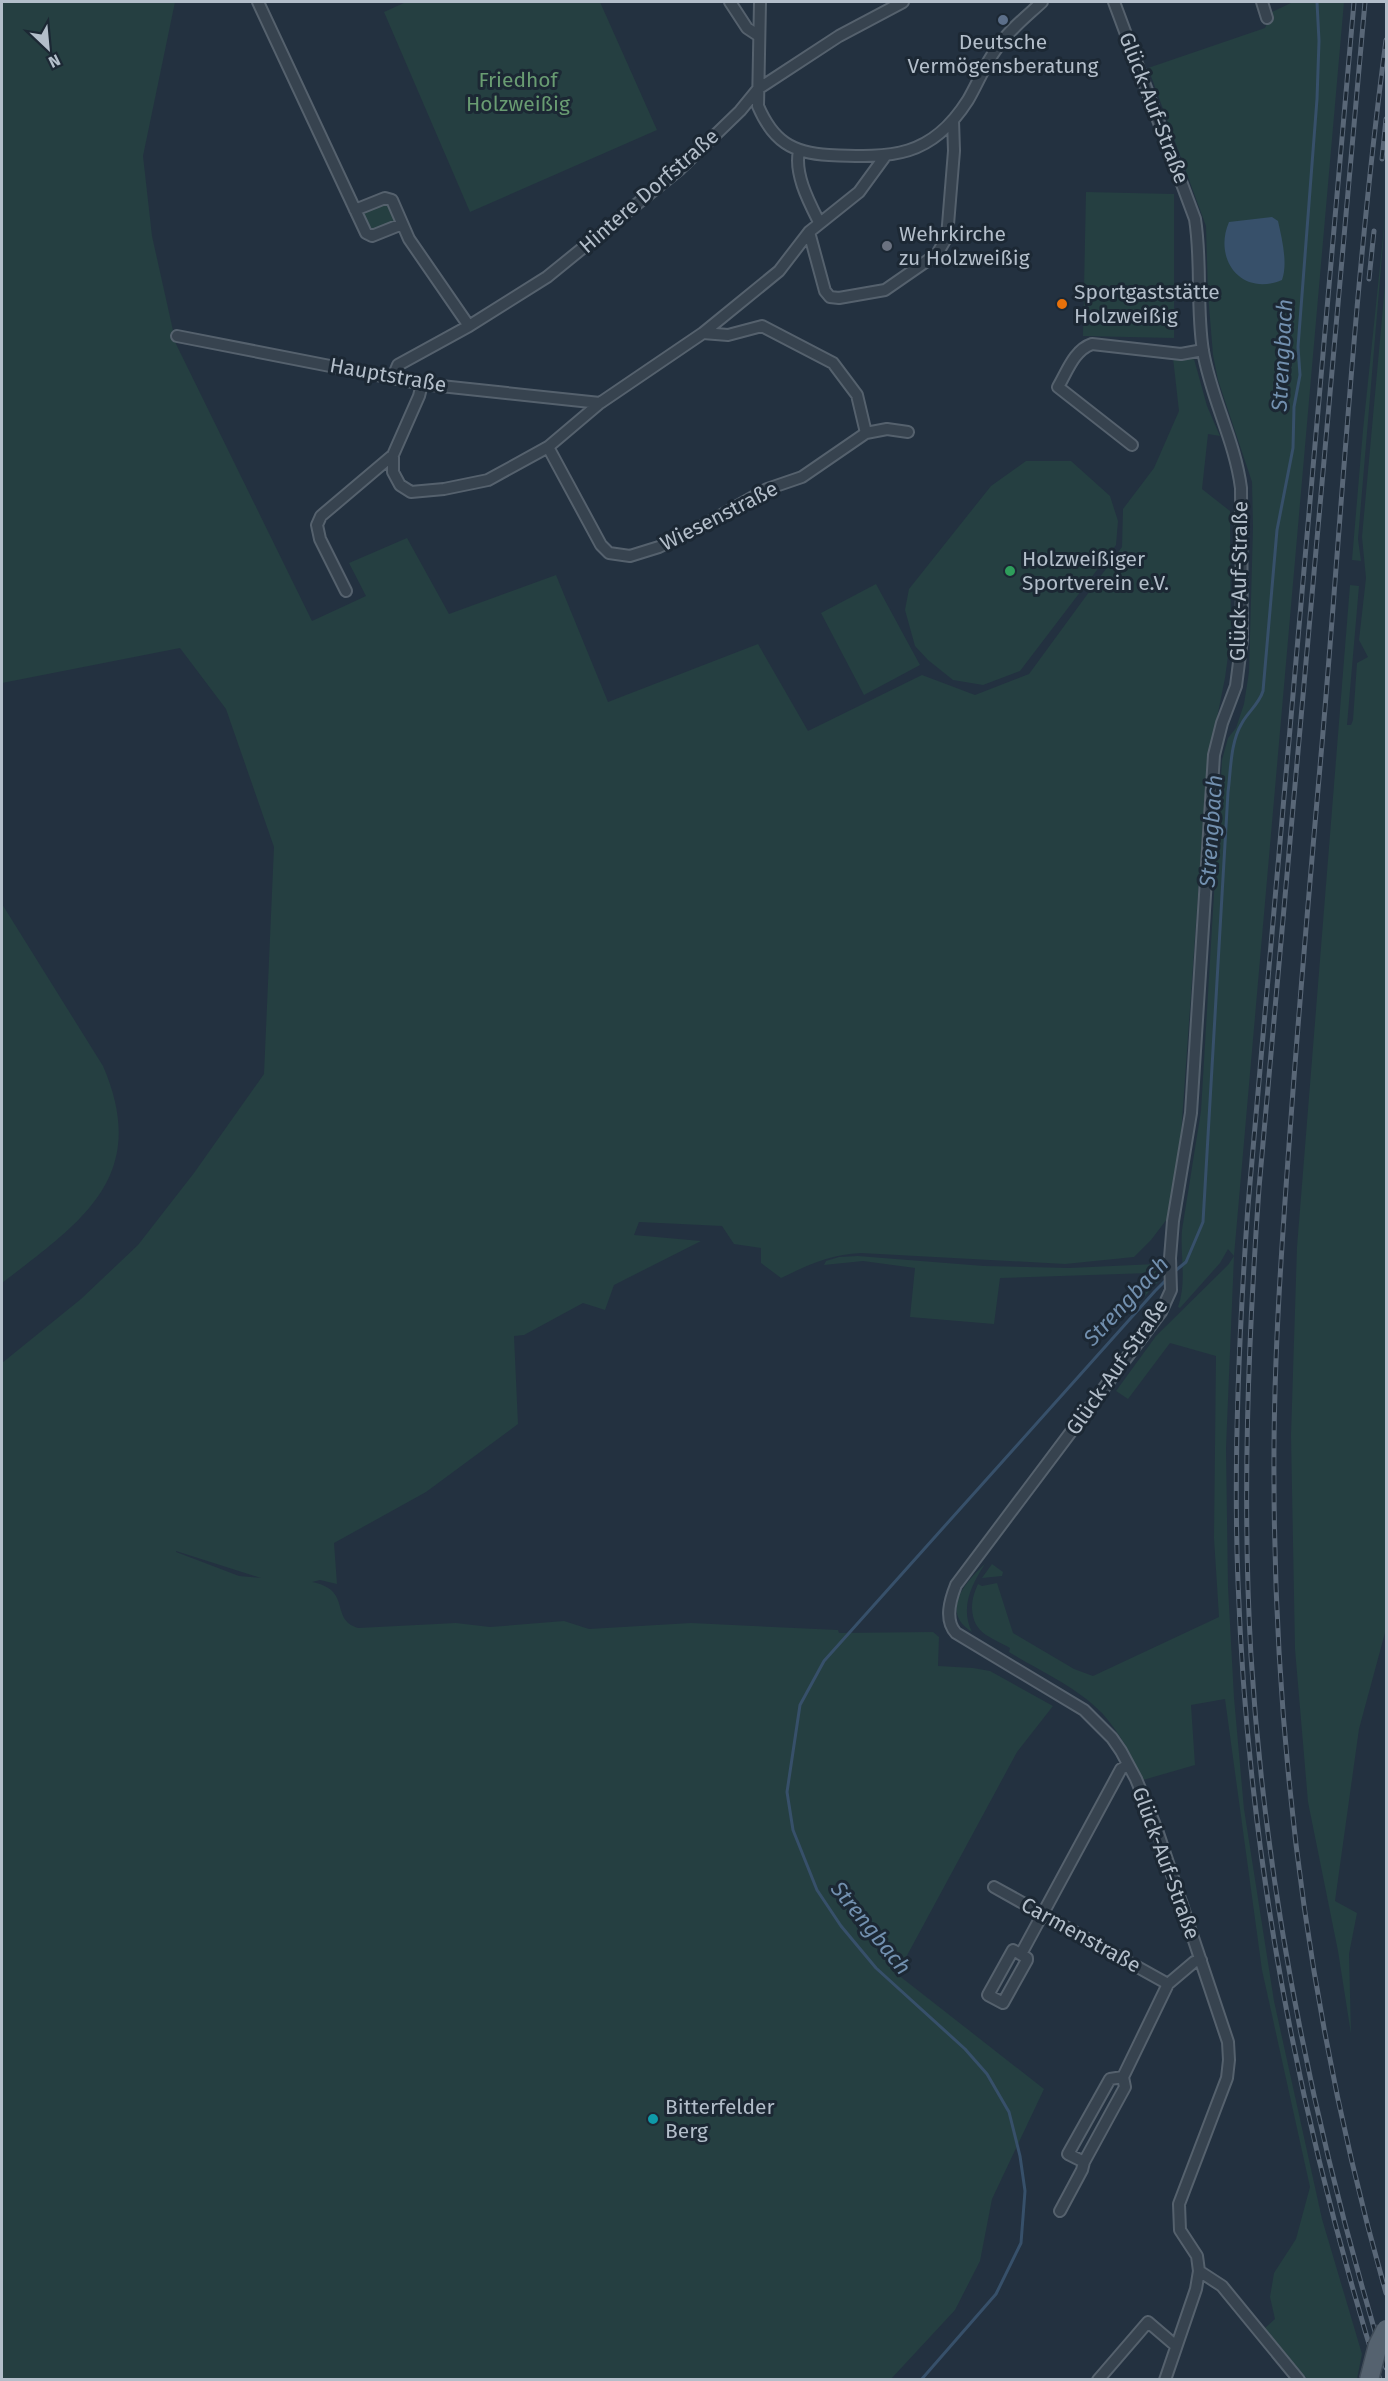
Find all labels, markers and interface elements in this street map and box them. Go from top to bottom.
marker: Deutsche Vermögensberatung [996,13,1010,27]
north arrow [18,18,78,78]
place label: Deutsche Vermögensberatung [908,29,1098,79]
street label: Glück-Auf-Straße [1113,29,1195,187]
text: N [45,50,63,72]
park label: Friedhof Holzweißig [466,67,570,117]
street label: Hintere Dorfstraße [574,123,724,259]
place label: Wehrkirche zu Holzweißig [899,221,1030,271]
marker: Wehrkirche zu Holzweißig [880,239,894,253]
place label: Sportgaststätte Holzweißig [1074,279,1220,329]
marker: Sportgaststätte Holzweißig [1055,297,1069,311]
water label: Strengbach [1266,298,1298,413]
street label: Hauptstraße [328,352,448,398]
street label: Wiesenstraße [656,475,782,557]
street label: Glück-Auf-Straße [1225,501,1253,661]
place label: Holzweißiger Sportverein e.V. [1022,546,1169,596]
marker: Holzweißiger Sportverein e.V. [1003,564,1017,578]
water label: Strengbach [1194,774,1228,889]
water label: Strengbach [1077,1251,1174,1352]
street label: Glück-Auf-Straße [1060,1294,1174,1440]
street label: Glück-Auf-Straße [1126,1783,1206,1943]
water label: Strengbach [824,1875,917,1980]
street label: Carmenstraße [1017,1891,1145,1979]
place label: Bitterfelder Berg [665,2094,775,2144]
marker: Bitterfelder Berg [646,2112,660,2126]

